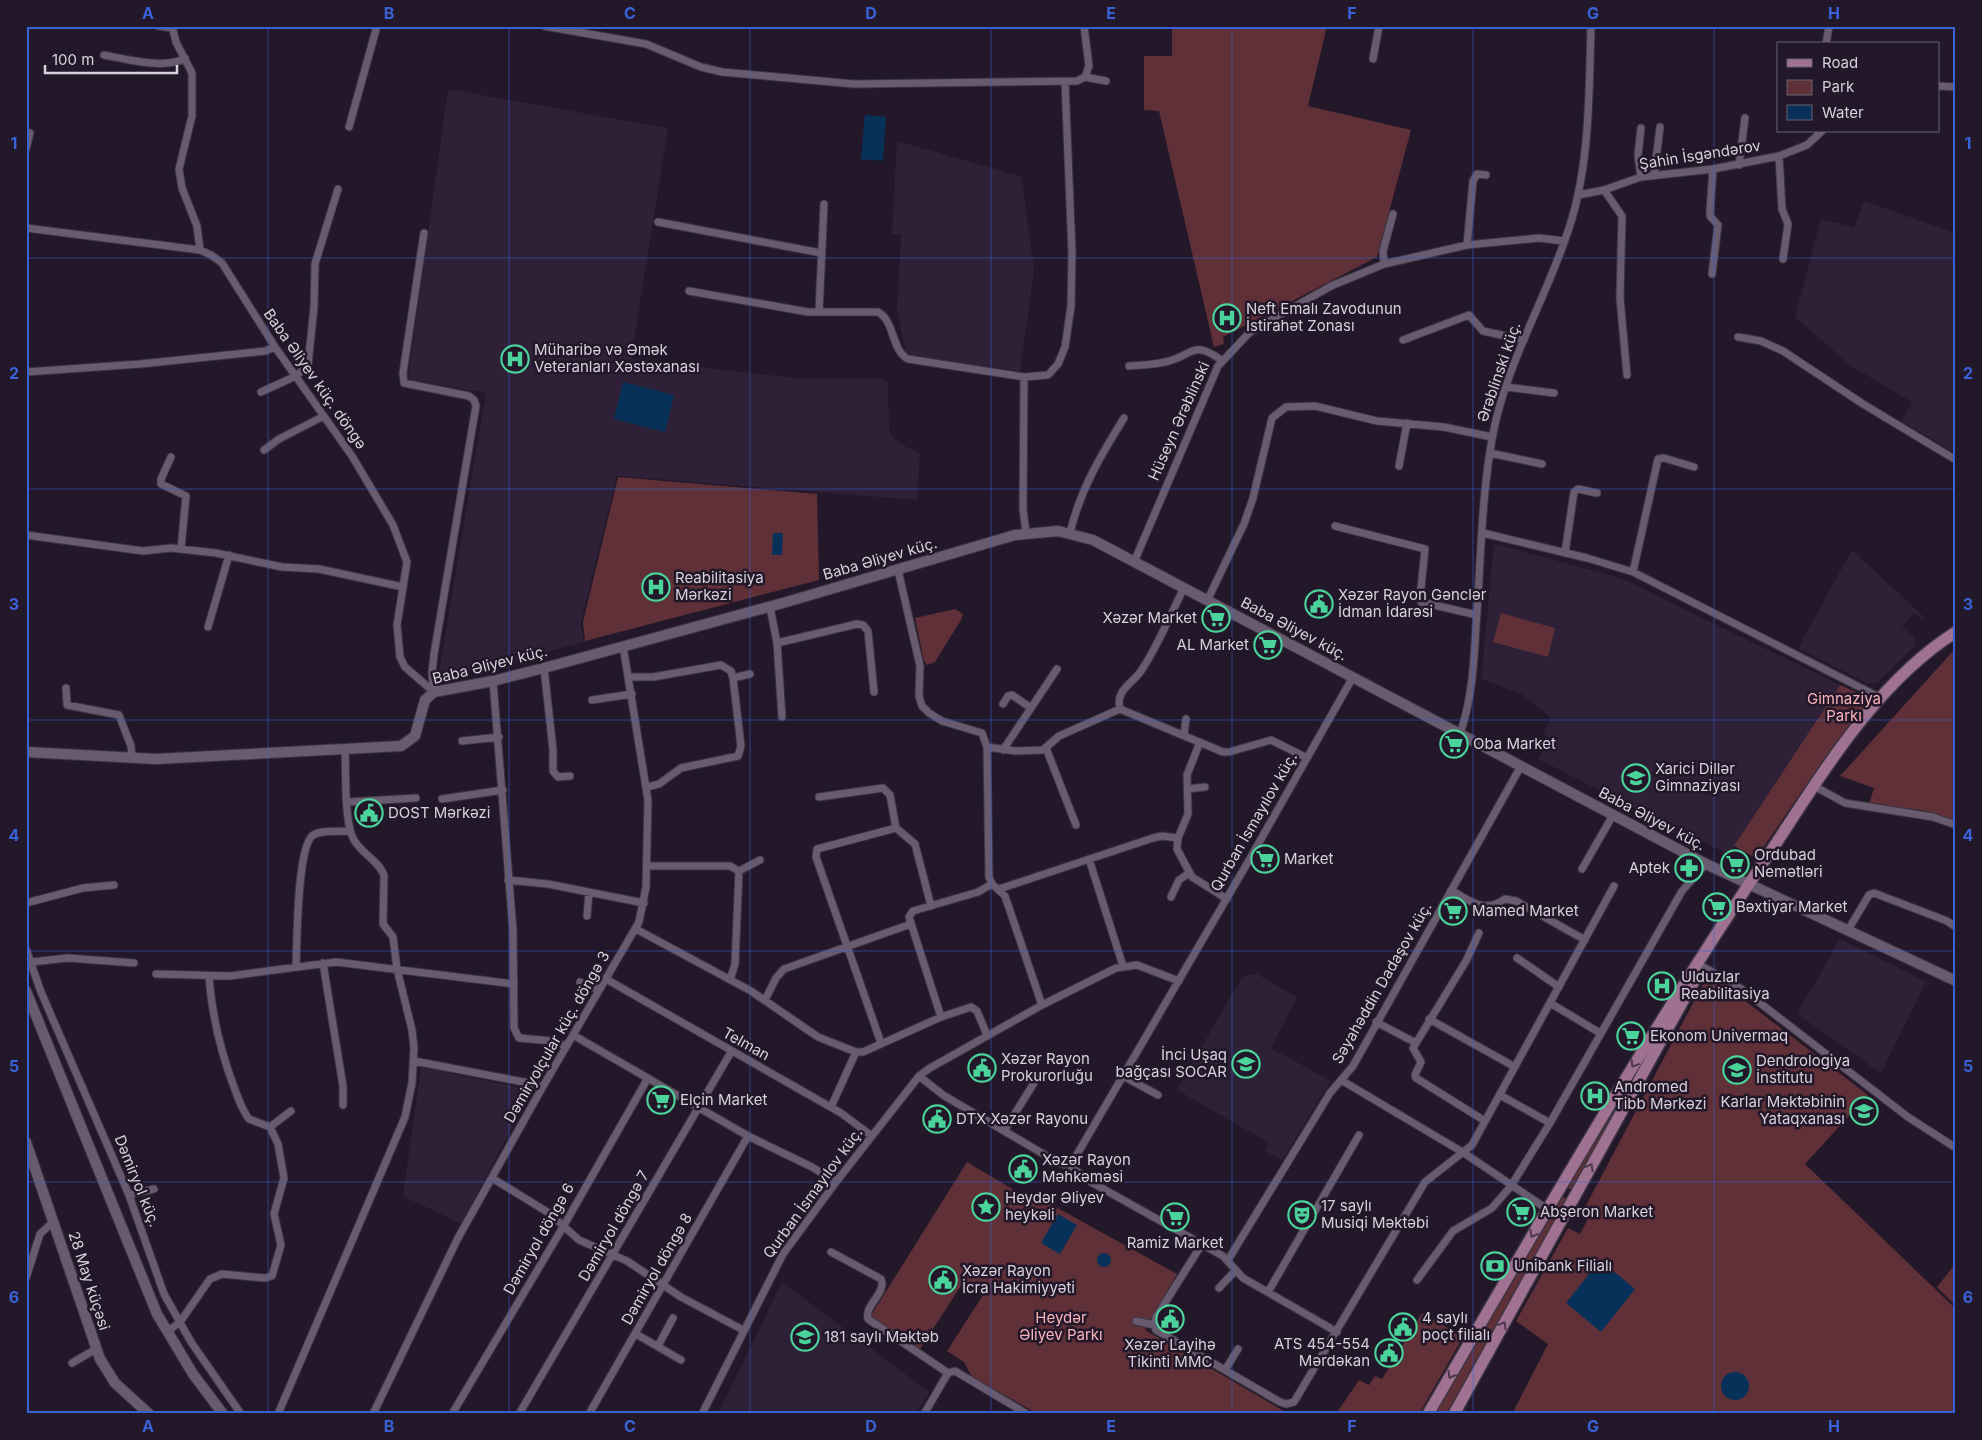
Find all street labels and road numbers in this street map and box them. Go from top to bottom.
street label: Şahin İsgəndərov [1638,135,1763,173]
street label: Baba Əliyev küç. döngə [260,305,371,453]
street label: Ərəblinski küç. [1473,319,1525,424]
street label: Hüseyn Ərəblinski [1144,358,1213,483]
street label: Baba Əliyev küç. [821,533,939,584]
street label: Baba Əliyev küç. [1238,592,1351,665]
street label: Baba Əliyev küç. [430,641,549,688]
street label: Qurban İsmayılov küç. [1206,749,1301,895]
street label: Baba Əliyev küç. [1596,782,1709,855]
street label: Səyahəddin Dadaşov küç. [1327,898,1436,1067]
street label: Dəmiryolçular küç. döngə 3 [500,948,614,1126]
street label: Telman [719,1023,773,1064]
street label: Qurban İsmayılov küç. [759,1123,867,1262]
street label: Dəmiryol küç. [110,1132,164,1229]
street label: Dəmiryol döngə 7 [574,1167,653,1285]
street label: Dəmiryol döngə 6 [499,1180,578,1298]
street label: Dəmiryol döngə 8 [617,1210,696,1328]
street label: 28 May küçəsi [65,1229,114,1333]

